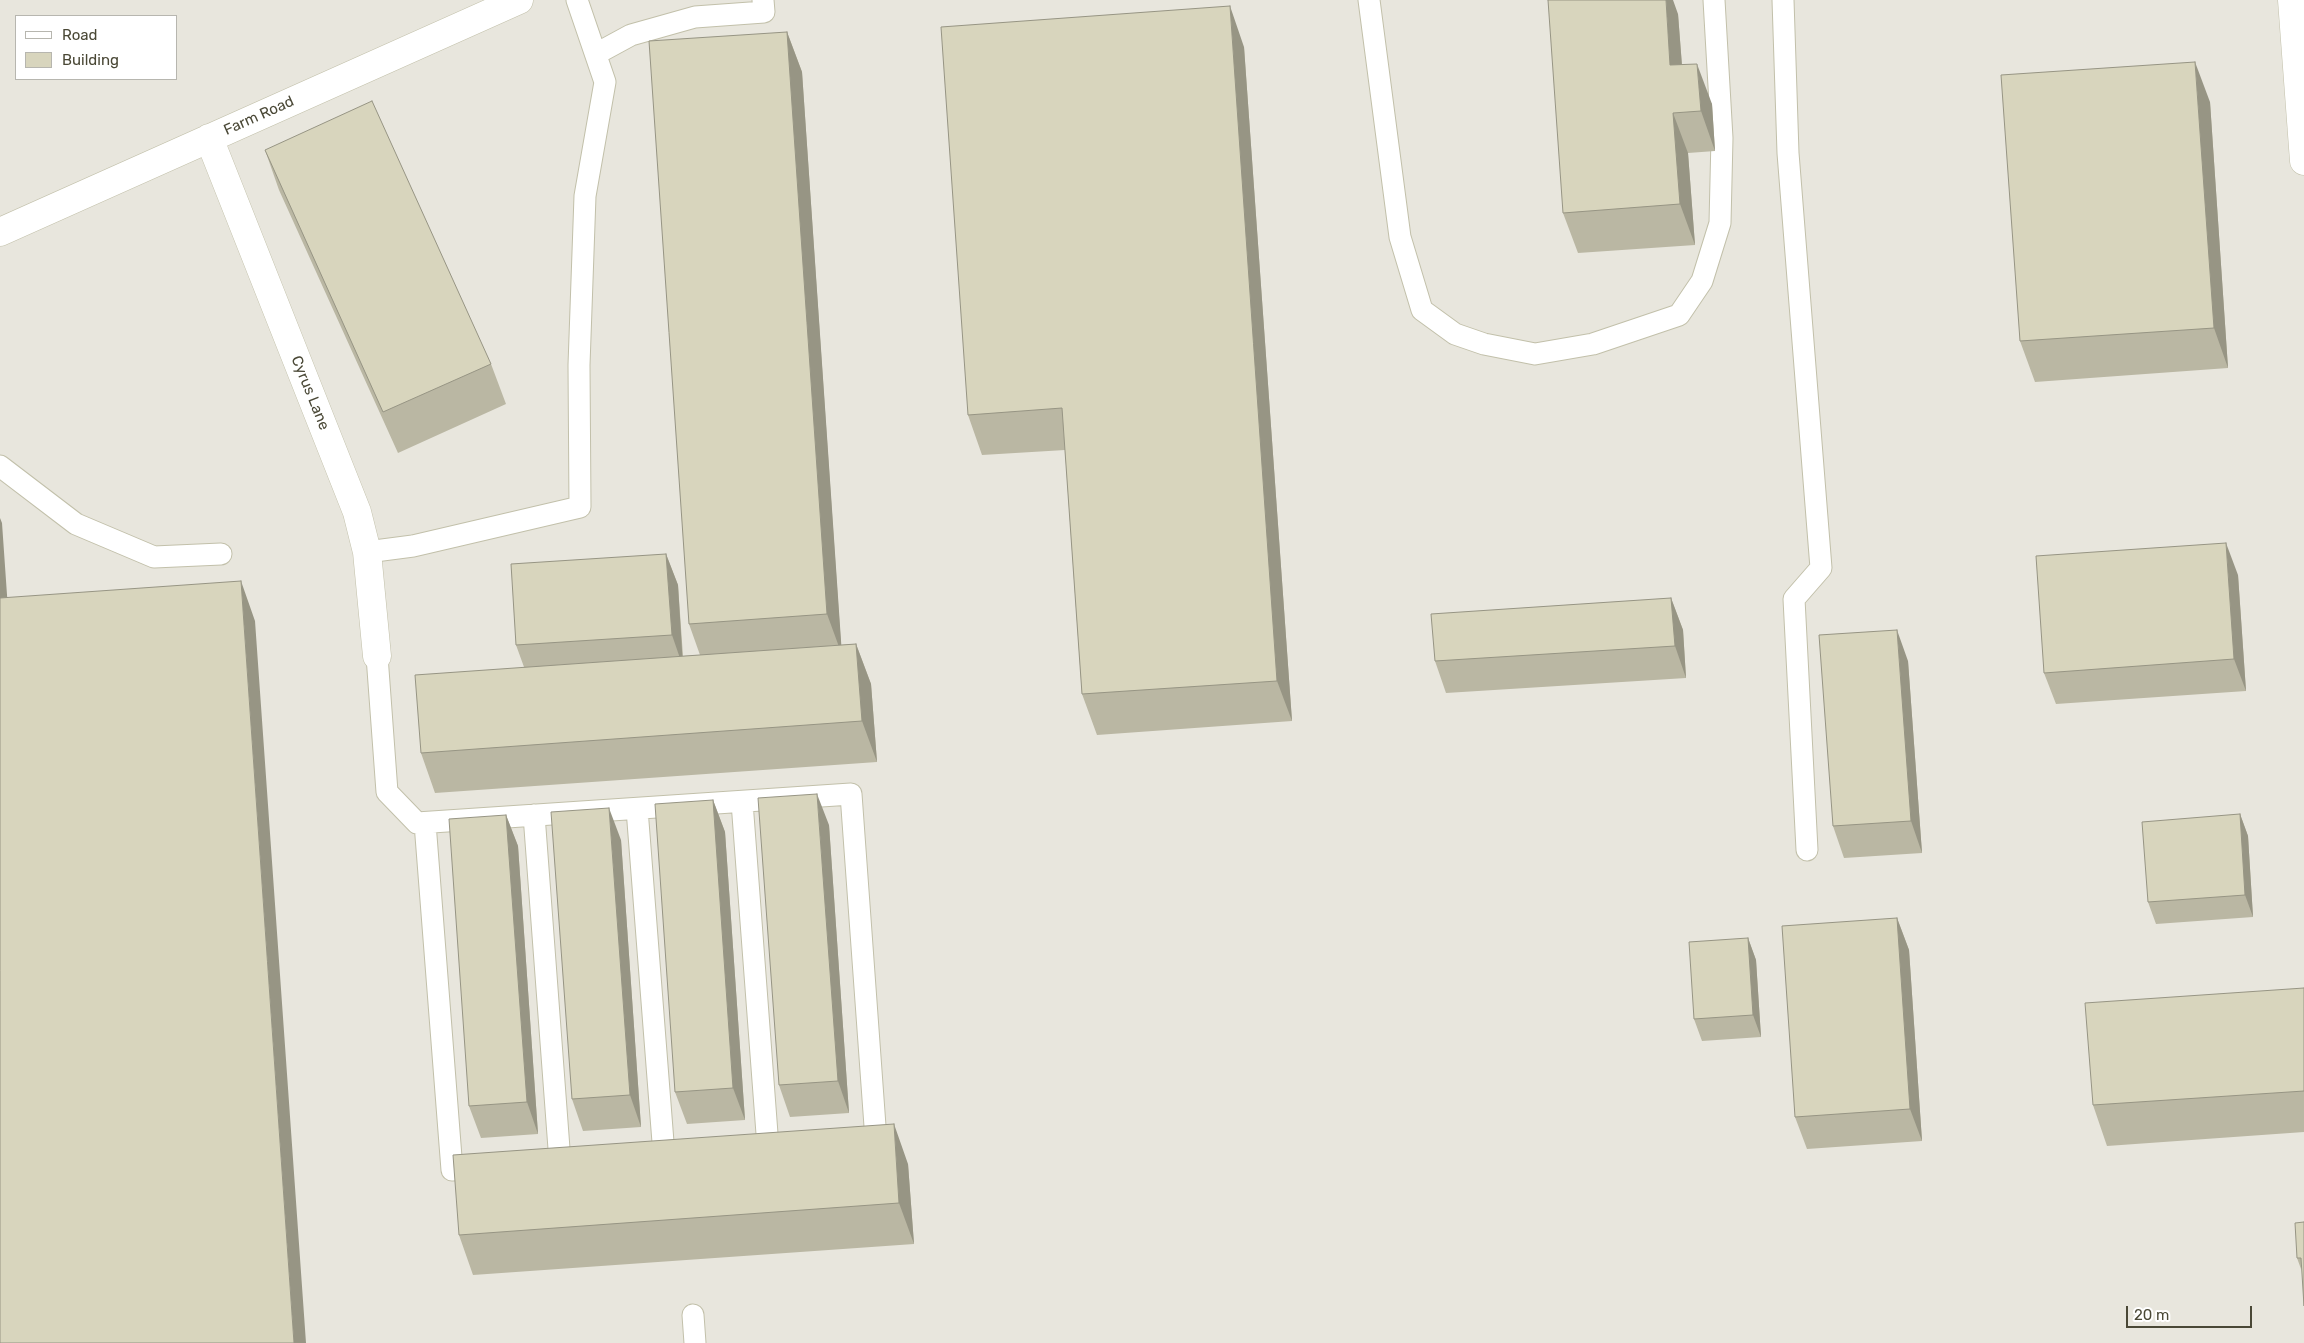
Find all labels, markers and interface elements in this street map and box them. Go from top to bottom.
legend [15,15,178,80]
text: Road [62,26,98,44]
text: Building [62,51,119,69]
street label: Farm Road [221,93,297,139]
street label: Cyrus Lane [287,353,333,433]
scale bar [2129,1296,2255,1328]
text: 20 m [2134,1306,2169,1324]

